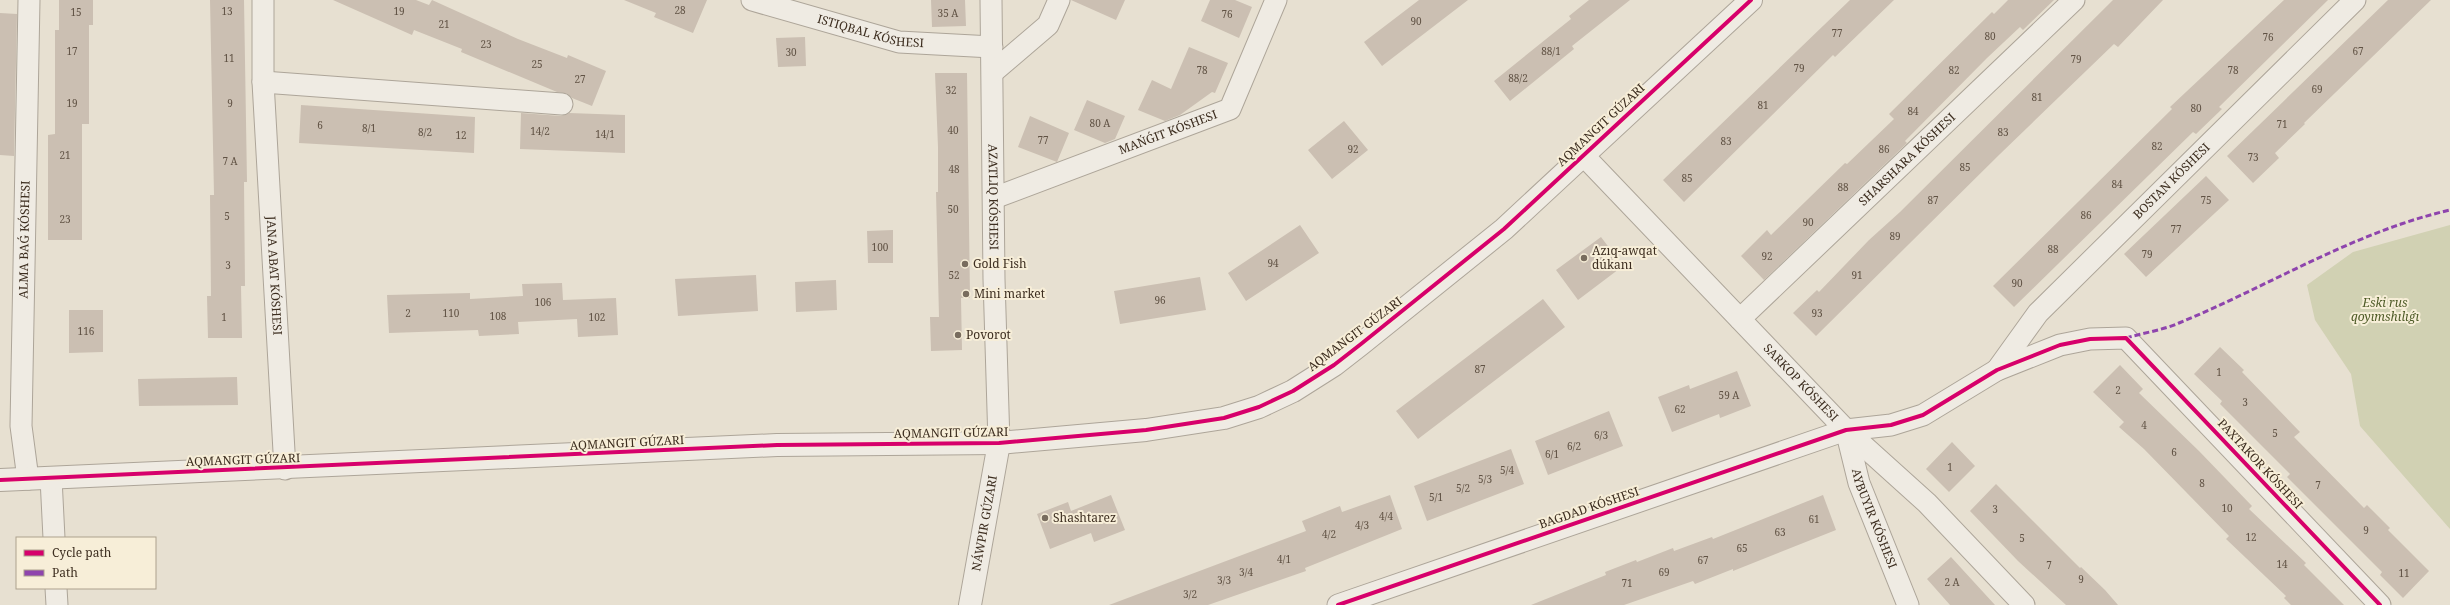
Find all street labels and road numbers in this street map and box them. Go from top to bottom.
street label: ISTIQBAL KÓSHESI [815,10,924,51]
street label: AQMANGIT GÚZARI [1553,79,1648,170]
street label: MAŃǴIT KÓSHESI [1116,106,1219,158]
street label: SHARSHARA KÓSHESI [1855,109,1959,209]
street label: BOSTAN KÓSHESI [2129,139,2214,223]
street label: AZATLIQ KÓSHESI [985,144,1003,250]
street label: ALMA BAǴ KÓSHESI [14,180,34,299]
street label: JANA ABAT KÓSHESI [263,215,286,336]
street label: AQMANGIT GÚZARI [1304,292,1406,375]
street label: SARKOP KÓSHESI [1760,340,1842,425]
street label: PAXTAKOR KÓSHESI [2214,415,2307,512]
street label: AQMANGIT GÚZARI [894,423,1008,442]
street label: AQMANGIT GÚZARI [569,431,685,454]
street label: AQMANGIT GÚZARI [185,449,300,470]
street label: AYBUYIR KÓSHESI [1848,467,1901,571]
street label: NÁWPIR GÚZARI [967,474,1001,572]
street label: BAGDAD KÓSHESI [1537,482,1641,533]

